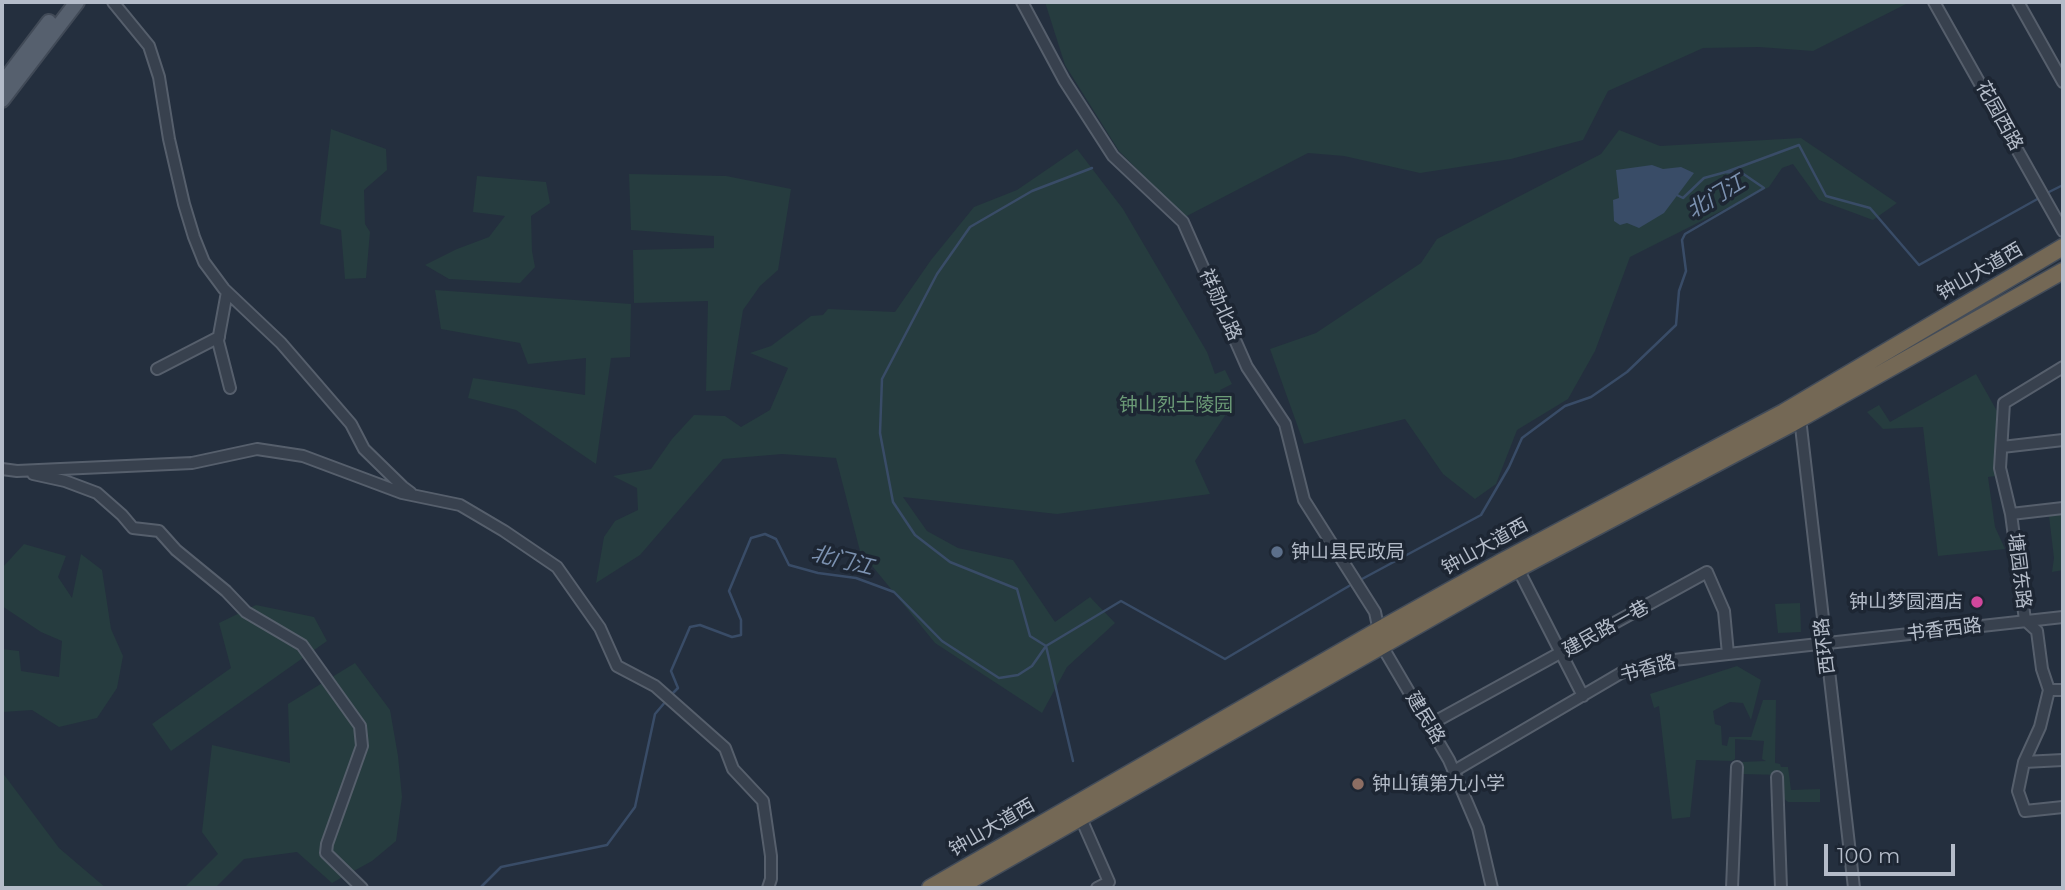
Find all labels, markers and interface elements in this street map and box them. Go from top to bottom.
street label: 花园西路 [1971,77,2027,155]
water label: 北门江 [1683,170,1749,224]
street label: 钟山大道西 [1933,238,2027,306]
street label: 祥勋北路 [1194,266,1246,344]
park label: 钟山烈士陵园 [1119,394,1233,416]
street label: 钟山大道西 [1438,514,1532,580]
street label: 塘园东路 [2003,532,2035,610]
water label: 北门江 [808,541,876,581]
place label: 钟山县民政局 [1291,541,1405,563]
marker: 钟山县民政局 [1269,544,1285,560]
place label: 钟山梦圆酒店 [1849,591,1963,613]
marker: 钟山梦圆酒店 [1969,594,1985,610]
street label: 建民路一巷 [1559,596,1653,662]
street label: 书香西路 [1905,614,1983,646]
street label: 西环路 [1810,616,1840,676]
street label: 书香路 [1618,651,1678,687]
street label: 建民路 [1401,688,1449,748]
place label: 钟山镇第九小学 [1372,773,1505,795]
marker: 钟山镇第九小学 [1350,776,1366,792]
street label: 钟山大道西 [945,794,1039,862]
scale bar [1827,830,1958,874]
text: 100 m [1837,843,1900,868]

